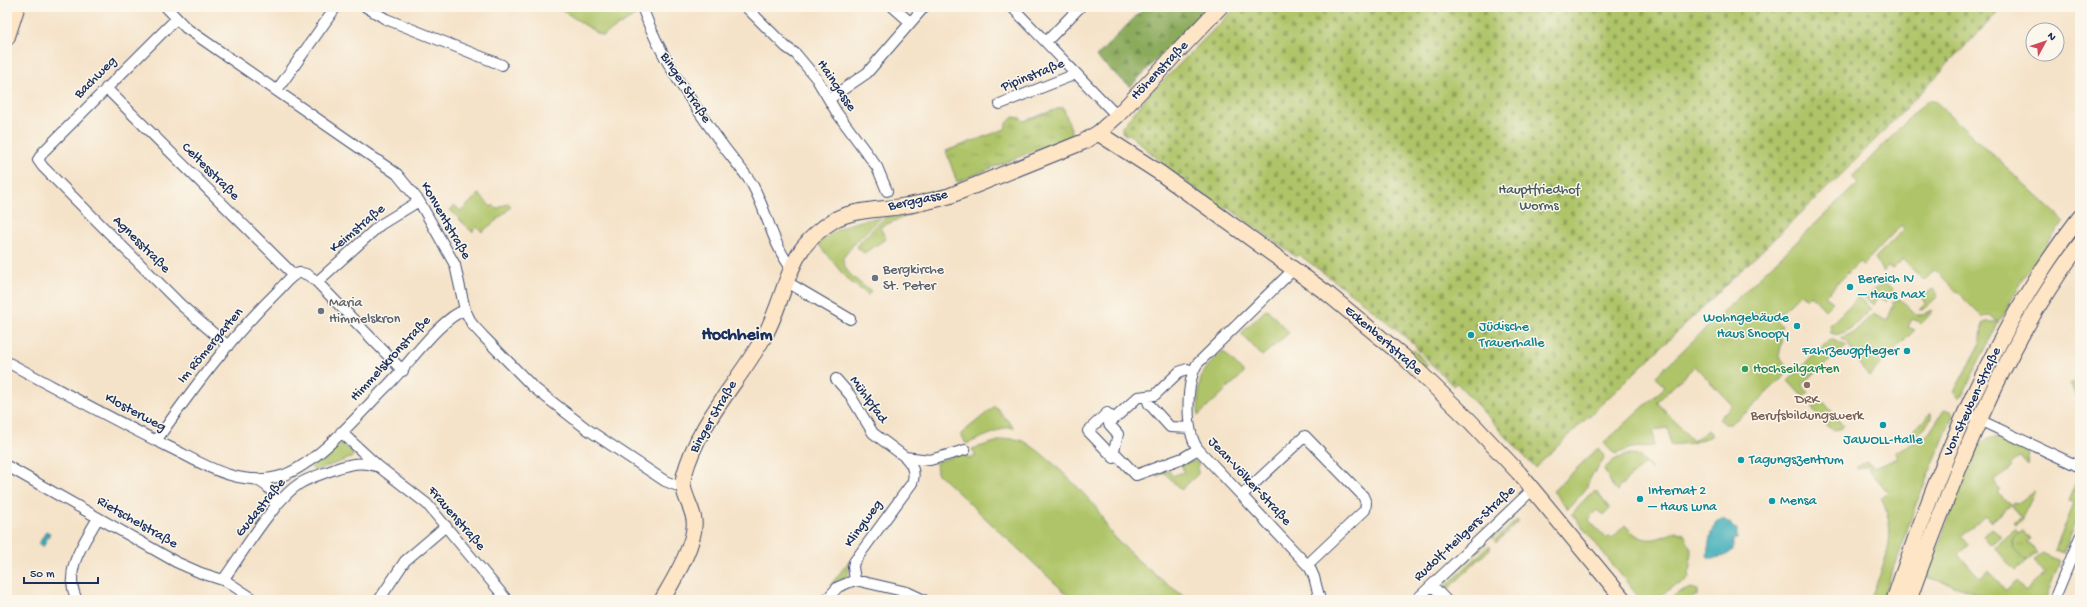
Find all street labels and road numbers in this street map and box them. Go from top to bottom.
street label: Höhenstraße [1127,37,1193,104]
street label: Binger Straße [655,49,715,127]
street label: Bachweg [70,53,121,104]
street label: Pipinstraße [998,55,1068,97]
street label: Haingasse [813,57,860,116]
street label: Celtesstraße [177,139,243,205]
street label: Konventstraße [416,179,474,263]
street label: Berggasse [886,186,950,216]
street label: Keimstraße [327,200,390,257]
street label: Agnesstraße [109,213,174,278]
street label: Eckenbertstraße [1340,302,1426,380]
street label: Im Römergarten [174,304,248,387]
street label: Himmelskronstraße [347,312,436,405]
street label: Von-Steuben-Straße [1940,344,2006,460]
street label: Mühlpfad [845,373,892,428]
street label: Binger Straße [686,377,742,457]
street label: Klosterweg [101,390,169,436]
street label: Jean-Völker-Straße [1204,434,1295,530]
street label: Gudastraße [232,475,290,541]
street label: Rudolf-Heilgers-Straße [1411,482,1520,586]
street label: Frauenstraße [423,483,489,555]
street label: Rietschelstraße [94,493,181,553]
street label: Klingweg [841,497,887,551]

